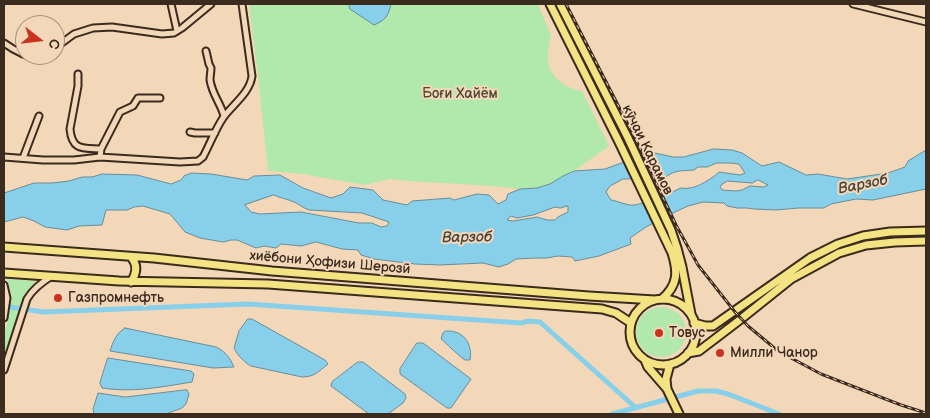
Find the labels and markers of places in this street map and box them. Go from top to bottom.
place label: Газпромнефть [68,290,164,306]
marker: Газпромнефть [52,292,64,304]
place label: Товус [669,325,705,341]
marker: Товус [653,327,665,339]
place label: Милли Чанор [730,345,818,361]
marker: Милли Чанор [714,347,726,359]

